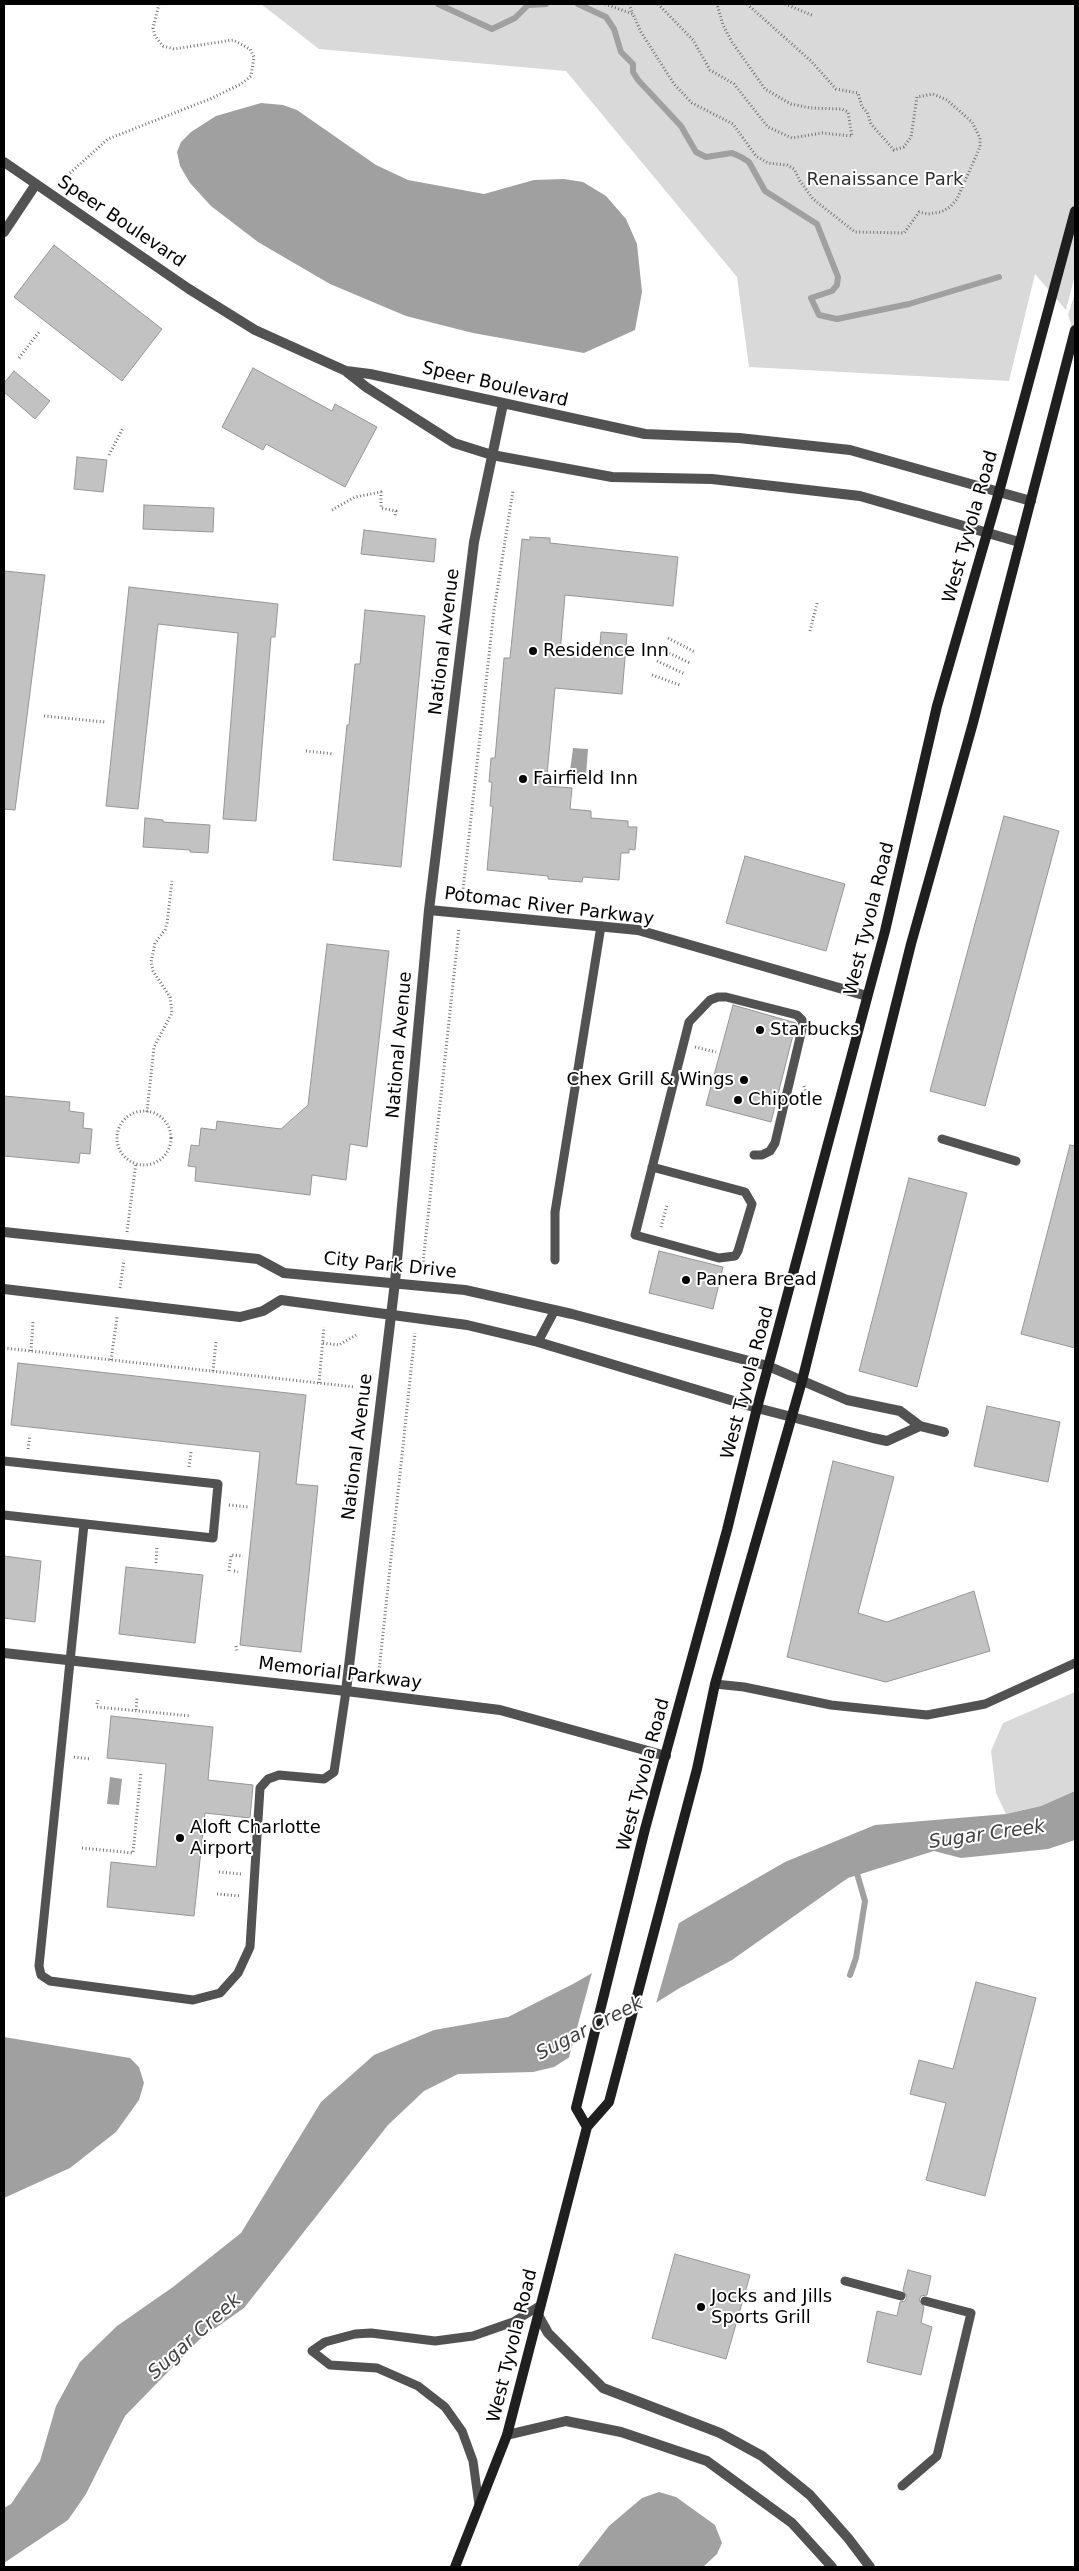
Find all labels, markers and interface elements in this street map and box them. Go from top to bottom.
park label: Renaissance Park [807,169,963,191]
street label: Speer Boulevard [53,171,189,273]
street label: Speer Boulevard [420,358,570,412]
street label: West Tyvola Road [939,448,1003,606]
street label: National Avenue [425,567,465,717]
place label: Residence Inn [543,640,669,662]
marker: Residence Inn [527,645,539,657]
place label: Fairfield Inn [533,768,638,790]
marker: Fairfield Inn [517,773,529,785]
street label: West Tyvola Road [840,840,900,998]
street label: Potomac River Parkway [443,883,655,931]
street label: National Avenue [383,971,417,1119]
place label: Starbucks [770,1019,859,1041]
marker: Starbucks [754,1024,766,1036]
place label: Chex Grill & Wings [566,1069,734,1091]
marker: Chex Grill & Wings [738,1074,750,1086]
place label: Chipotle [748,1089,823,1111]
marker: Chipotle [732,1094,744,1106]
street label: City Park Drive [322,1248,458,1284]
place label: Panera Bread [696,1269,817,1291]
marker: Panera Bread [680,1274,692,1286]
street label: West Tyvola Road [717,1304,779,1462]
street label: National Avenue [338,1372,378,1522]
street label: Memorial Parkway [257,1653,423,1695]
street label: West Tyvola Road [613,1696,675,1854]
water label: Sugar Creek [927,1816,1047,1854]
place label: Aloft Charlotte Airport [190,1817,321,1860]
marker: Aloft Charlotte Airport [174,1832,186,1844]
water label: Sugar Creek [533,1992,647,2066]
street label: West Tyvola Road [483,2267,543,2425]
place label: Jocks and Jills Sports Grill [711,2286,832,2328]
water label: Sugar Creek [144,2289,246,2385]
marker: Jocks and Jills Sports Grill [695,2301,707,2313]

